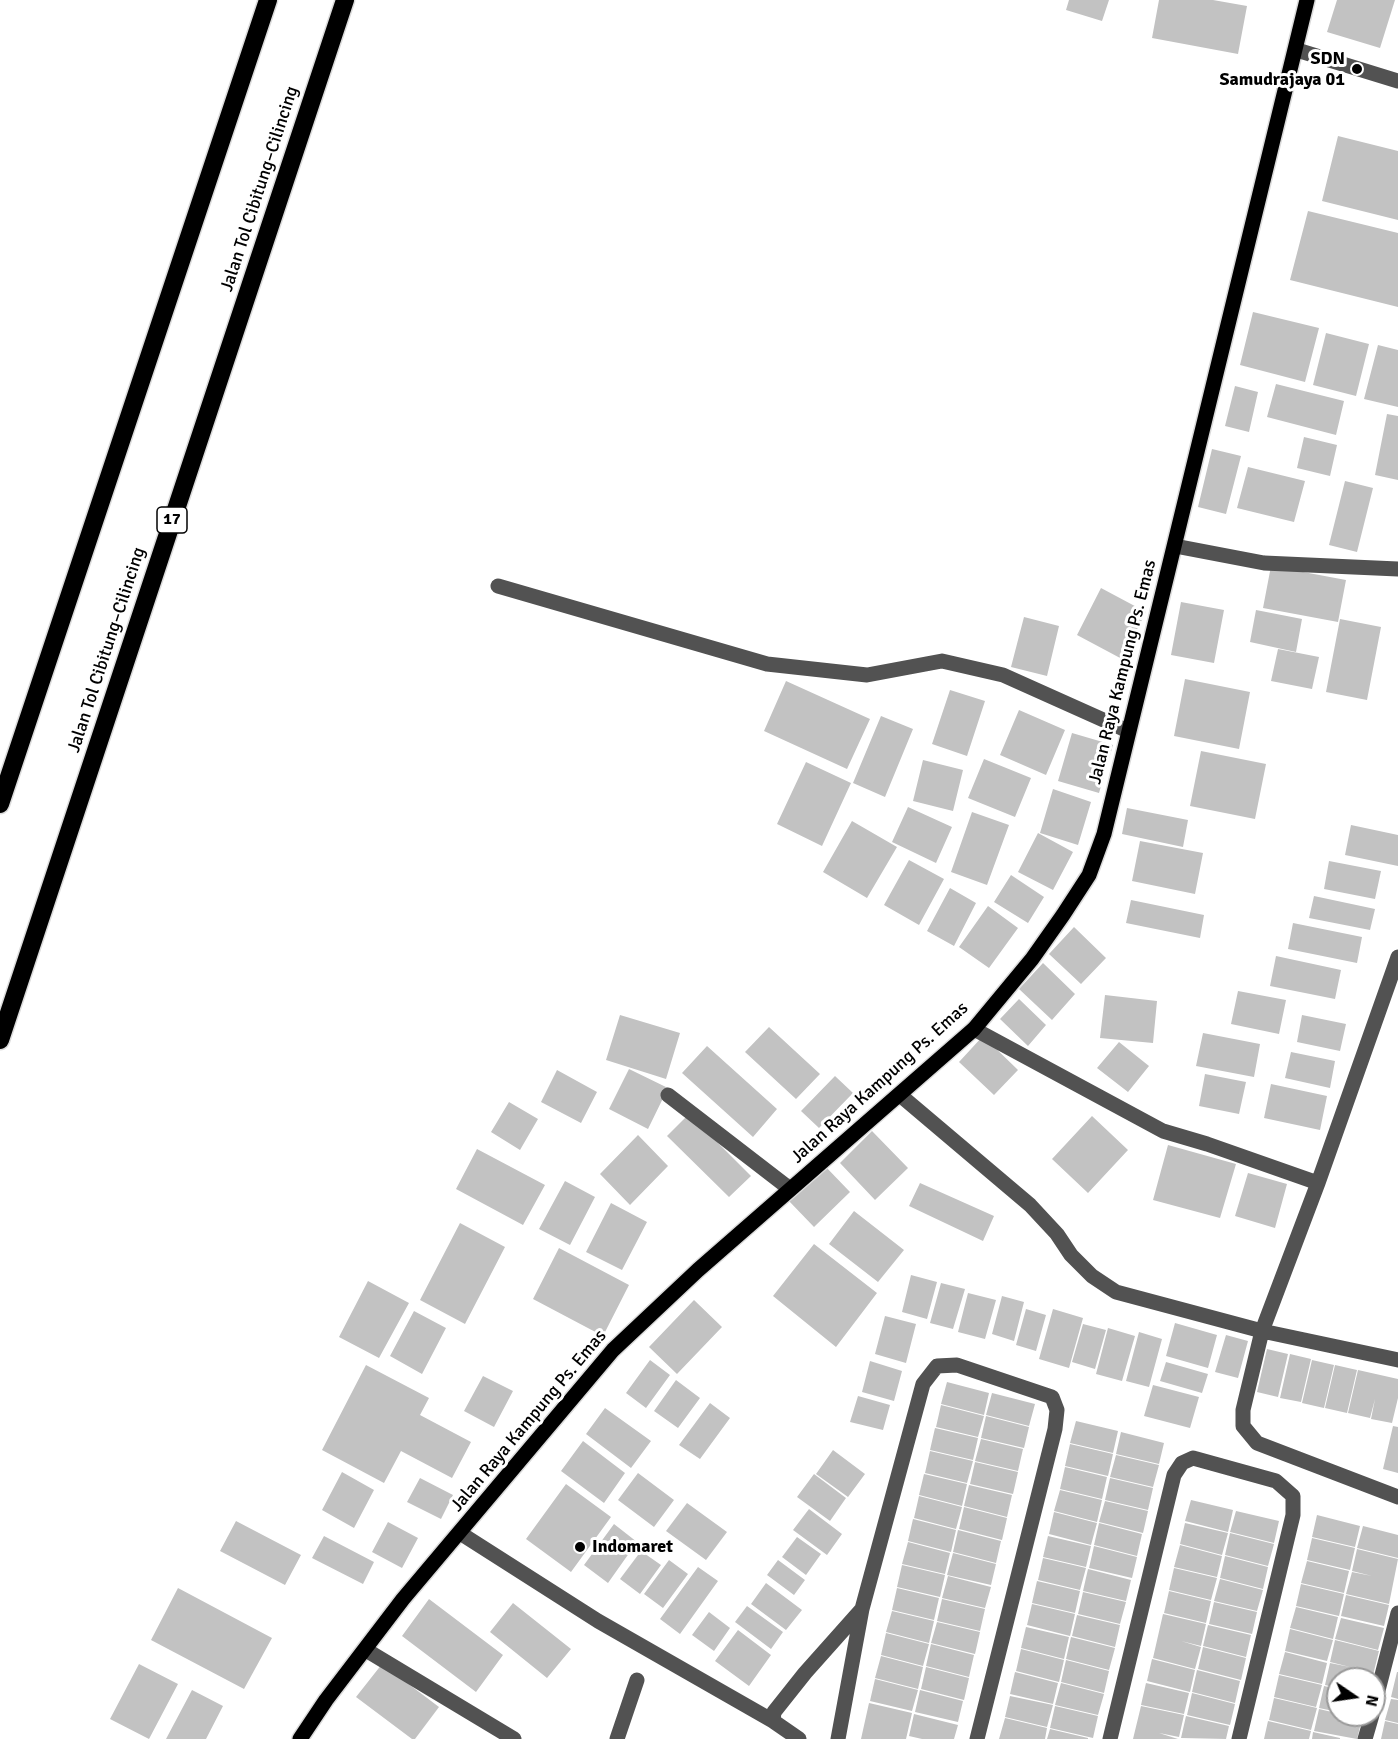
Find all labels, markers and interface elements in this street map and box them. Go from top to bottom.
place label: SDN Samudrajaya 01 [1219,48,1345,90]
marker: SDN Samudrajaya 01 [1350,62,1364,76]
street label: Jalan Tol Cibitung–Cilincing [217,84,303,294]
road number: 17 [157,507,187,533]
street label: Jalan Tol Cibitung–Cilincing [64,545,150,755]
street label: Jalan Raya Kampung Ps. Emas [1085,557,1161,787]
street label: Jalan Raya Kampung Ps. Emas [787,998,973,1168]
street label: Jalan Raya Kampung Ps. Emas [447,1326,611,1516]
place label: Indomaret [592,1536,673,1558]
marker: Indomaret [573,1540,587,1554]
north arrow [1326,1667,1386,1727]
text: N [1361,1693,1383,1708]

